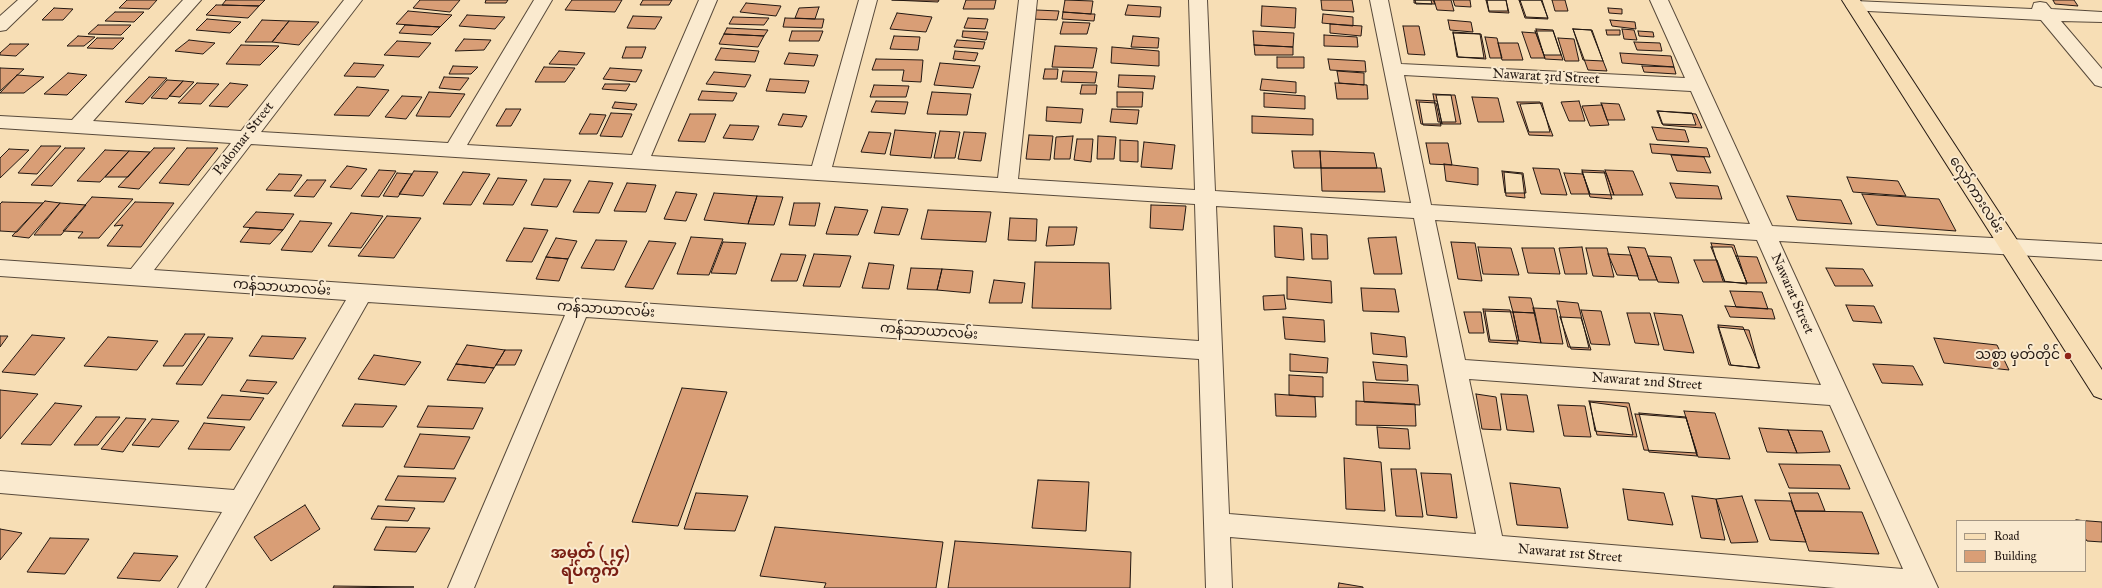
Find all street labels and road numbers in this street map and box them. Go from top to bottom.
street label: Nawarat 3rd Street [1492,66,1600,88]
street label: Padomar Street [210,99,278,179]
street label: လှော်ကားလမ်း [1945,154,2007,236]
street label: Nawarat Street [1767,251,1817,337]
street label: ကန်သာယာလမ်း [232,276,332,300]
street label: ကန်သာယာလမ်း [556,298,656,322]
street label: ကန်သာယာလမ်း [879,320,979,344]
street label: Nawarat 2nd Street [1591,370,1703,394]
street label: Nawarat 1st Street [1517,541,1623,567]

